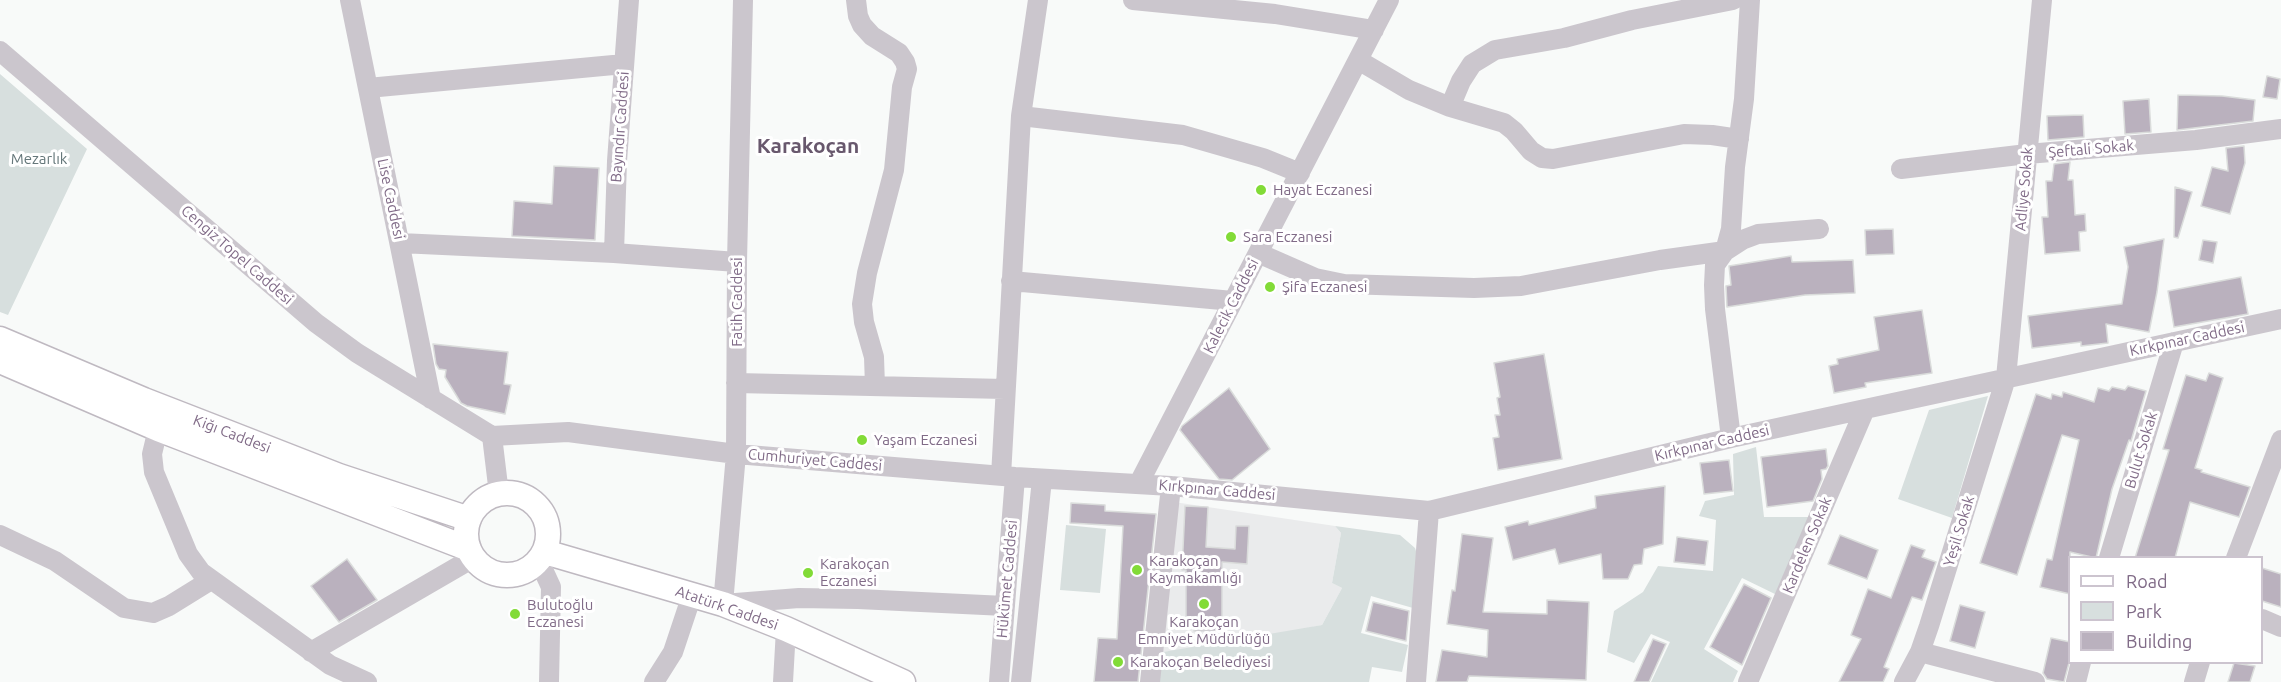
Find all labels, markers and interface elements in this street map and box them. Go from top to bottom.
street label: Bayındır Caddesi [607,71,633,183]
district label: Karakoçan [757,133,859,159]
street label: Şeftali Sokak [2047,136,2135,162]
street label: Adliye Sokak [2011,146,2037,232]
park label: Mezarlık [11,150,67,168]
street label: Lise Caddesi [374,157,408,241]
place label: Hayat Eczanesi [1273,181,1372,199]
marker: Hayat Eczanesi [1254,183,1268,197]
street label: Cengiz Topel Caddesi [177,202,297,308]
place label: Sara Eczanesi [1243,228,1332,246]
marker: Sara Eczanesi [1224,230,1238,244]
street label: Kalecik Caddesi [1199,256,1263,356]
street label: Fatih Caddesi [728,257,746,347]
place label: Şifa Eczanesi [1282,278,1367,296]
marker: Şifa Eczanesi [1263,280,1277,294]
street label: Kırkpınar Caddesi [2128,318,2246,360]
street label: Bulut Sokak [2121,409,2161,491]
street label: Kiğı Caddesi [191,411,273,457]
street label: Kırkpınar Caddesi [1653,421,1771,465]
place label: Yaşam Eczanesi [874,431,977,449]
marker: Yaşam Eczanesi [855,433,869,447]
street label: Cumhuriyet Caddesi [747,445,883,475]
street label: Kırkpınar Caddesi [1158,476,1276,504]
street label: Yeşil Sokak [1940,493,1978,569]
street label: Kardelen Sokak [1779,494,1835,596]
street label: Hükümet Caddesi [993,519,1021,639]
place label: Karakoçan Kaymakamlığı [1149,552,1242,587]
place label: Karakoçan Eczanesi [820,555,889,590]
legend [2068,556,2263,664]
marker: Karakoçan Kaymakamlığı [1130,563,1144,577]
marker: Karakoçan Eczanesi [801,566,815,580]
text: Road [2126,571,2168,591]
street label: Atatürk Caddesi [673,582,781,634]
place label: Bulutoğlu Eczanesi [527,596,593,631]
marker: Karakoçan Emniyet Müdürlüğü [1197,597,1211,611]
text: Park [2126,601,2162,621]
marker: Bulutoğlu Eczanesi [508,607,522,621]
place label: Karakoçan Emniyet Müdürlüğü [1138,613,1270,648]
text: Building [2126,631,2192,651]
place label: Karakoçan Belediyesi [1130,653,1271,671]
marker: Karakoçan Belediyesi [1111,655,1125,669]

